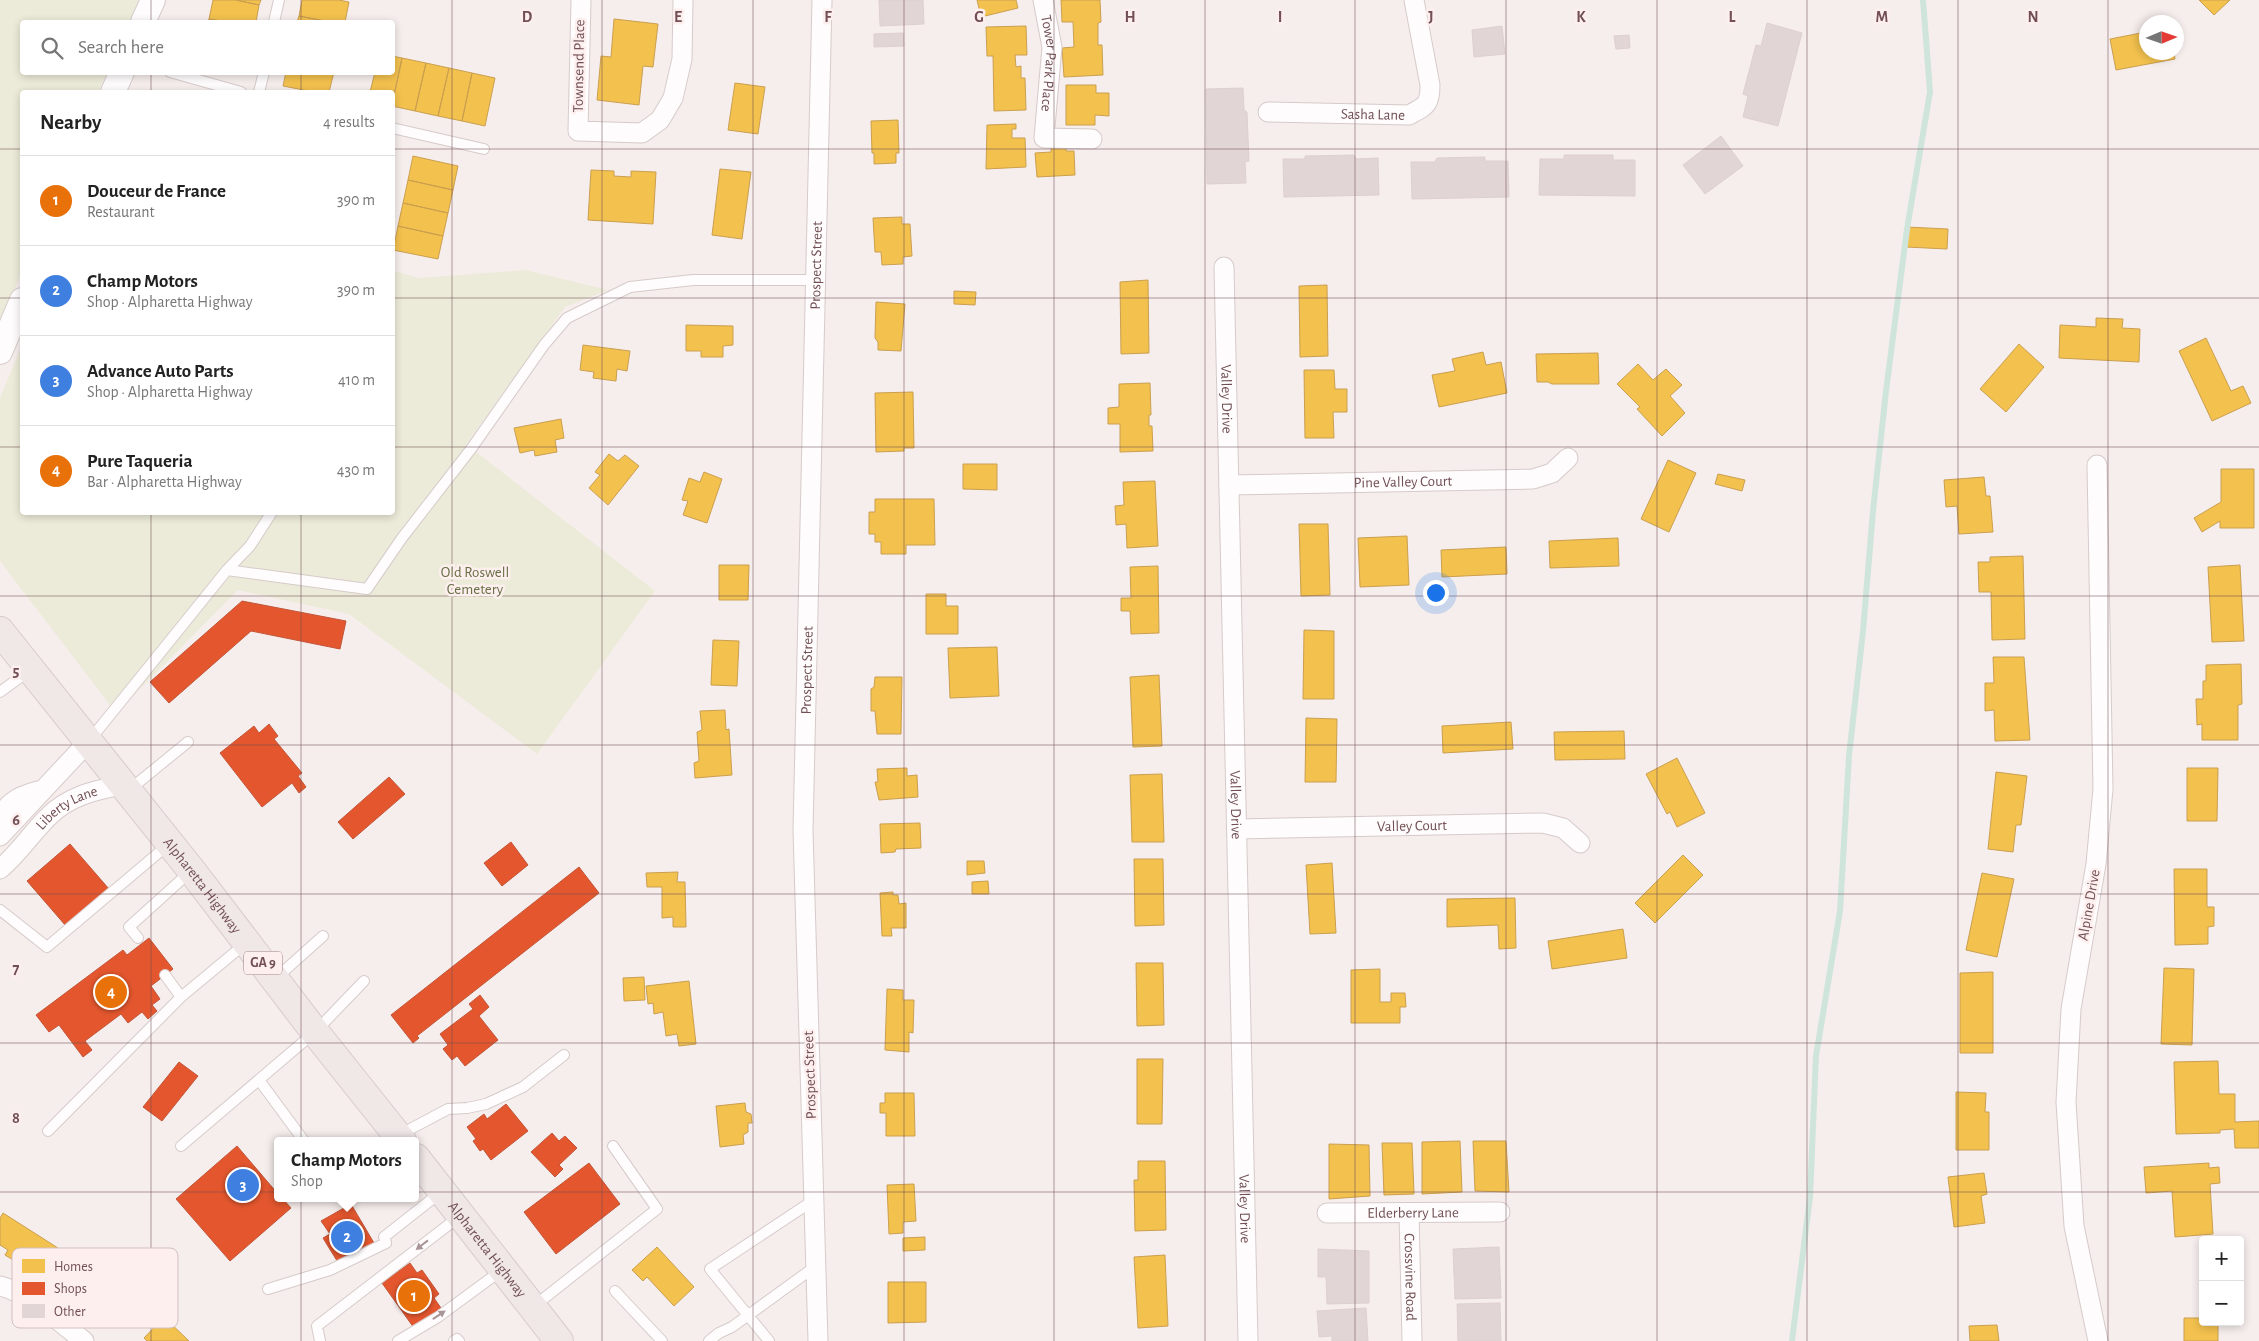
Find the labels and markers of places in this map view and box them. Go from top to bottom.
pin: 4 [95,973,127,1011]
pin: 3 [227,1166,259,1204]
pin: 2 [331,1218,363,1256]
pin: 1 [398,1277,430,1315]

